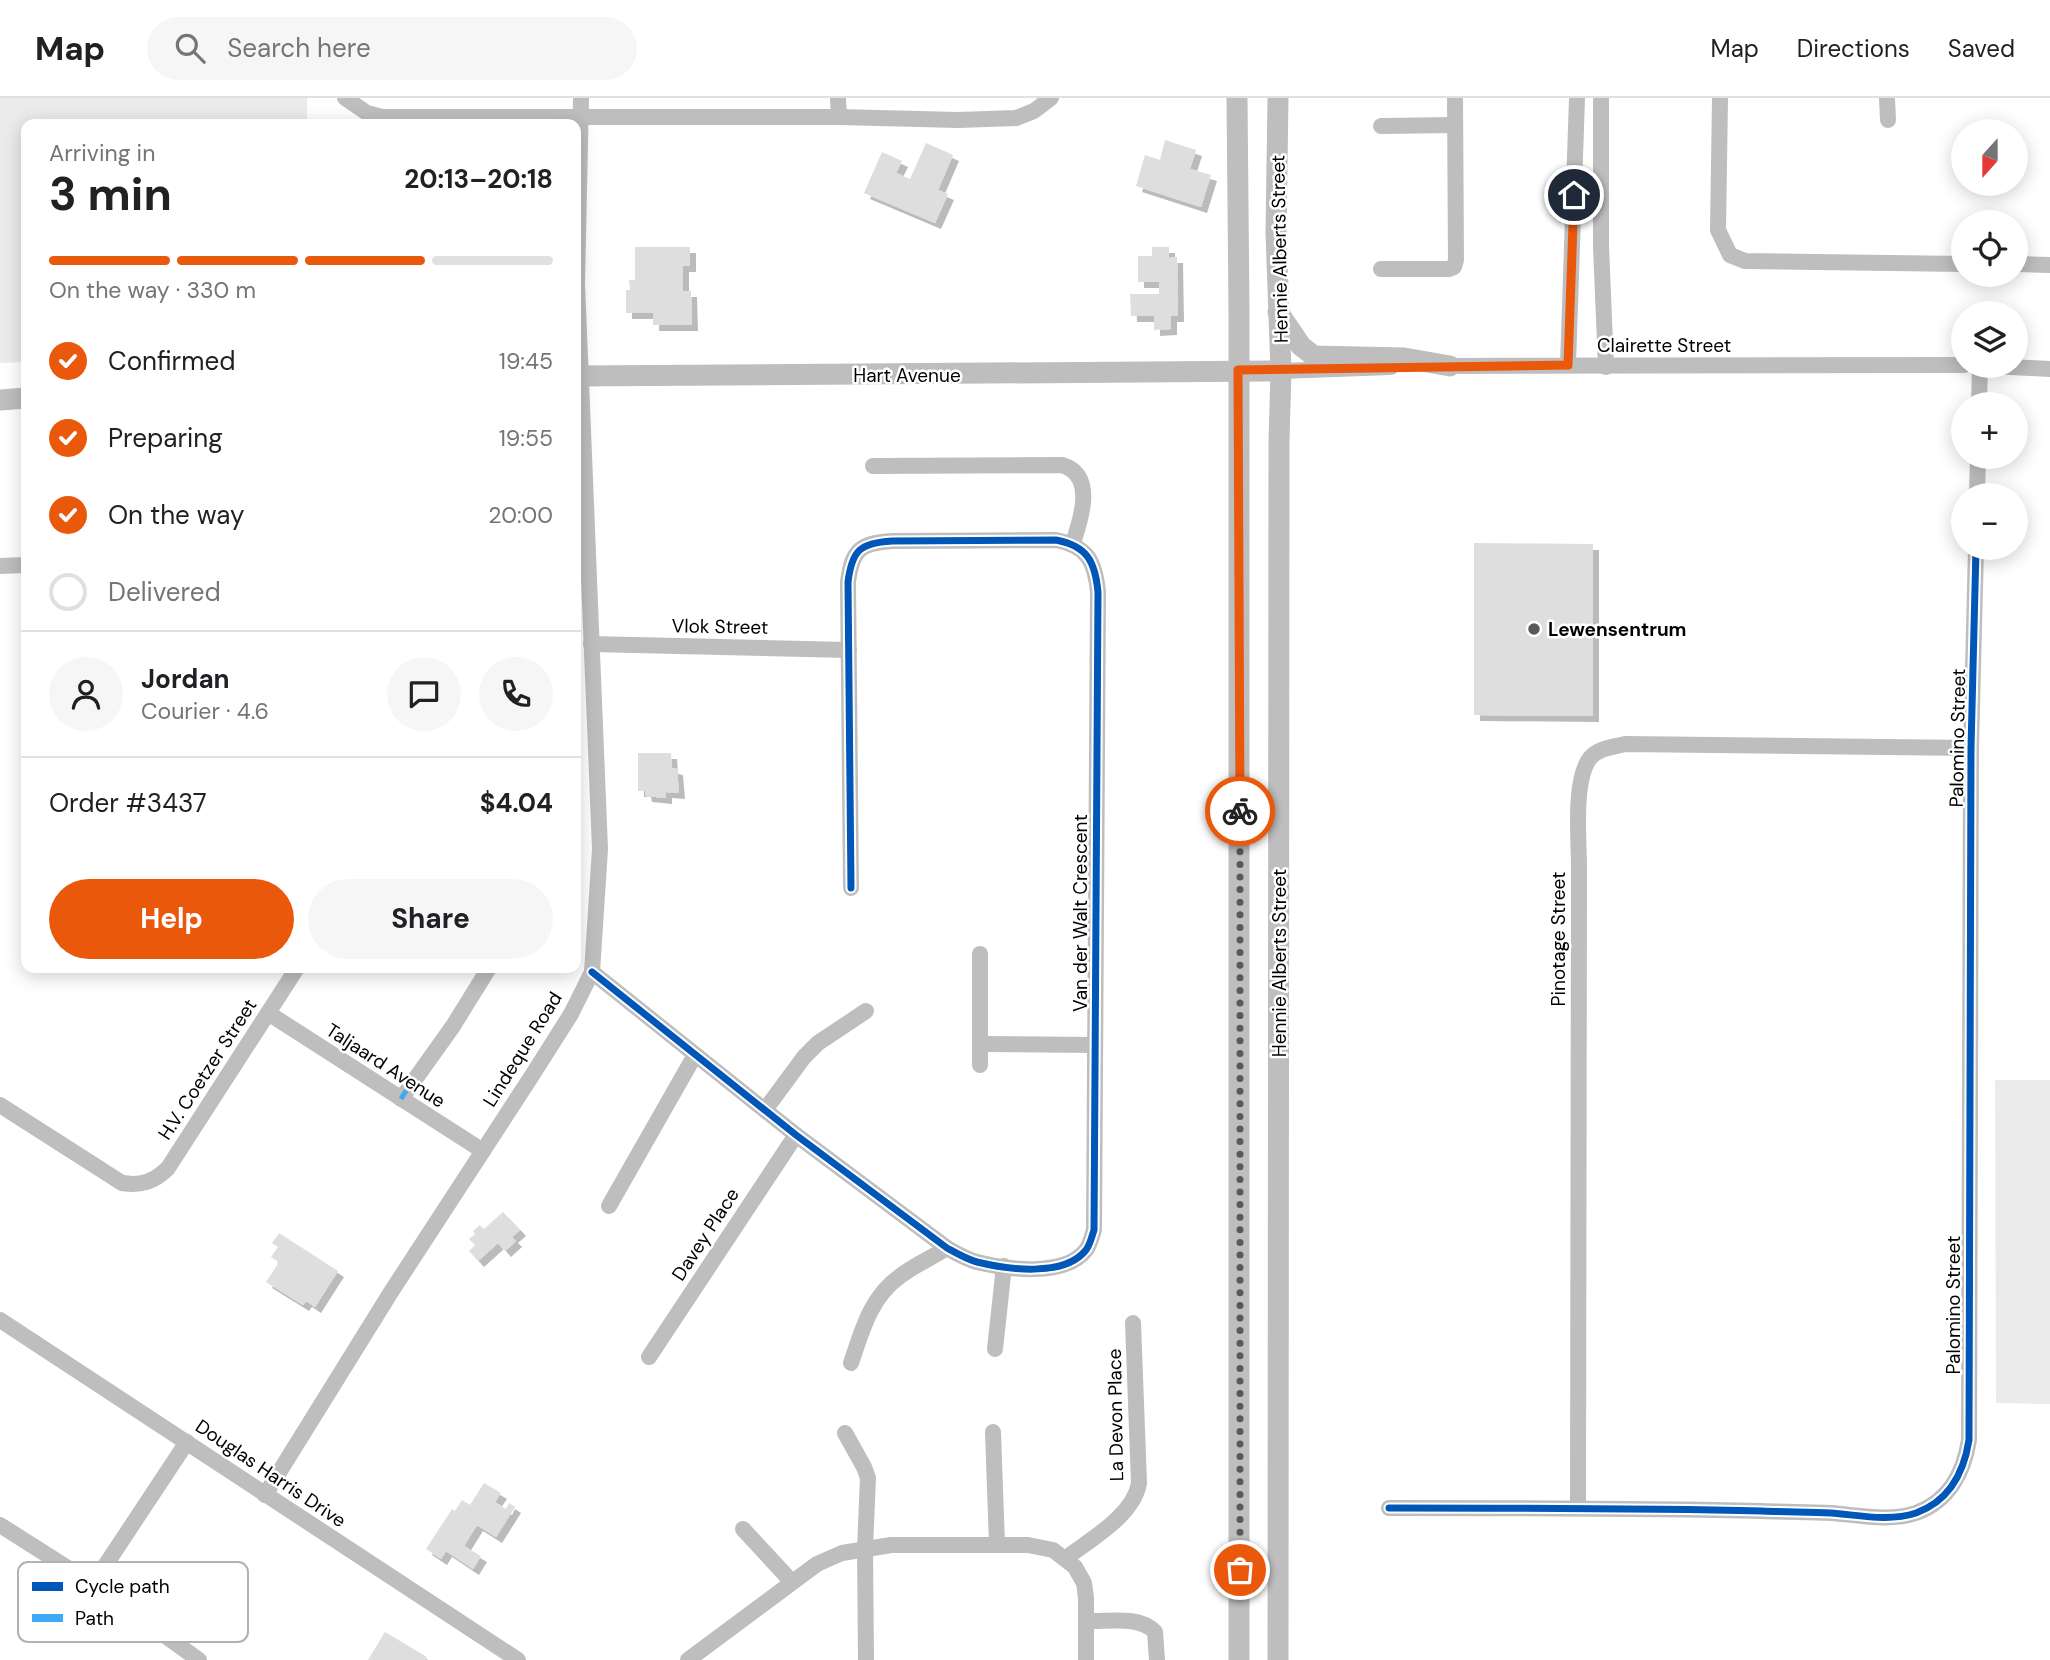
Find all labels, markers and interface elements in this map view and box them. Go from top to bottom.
search box [147,17,637,80]
text: Map [35,27,105,70]
icon: search [171,29,209,67]
text: Search here [227,31,371,65]
text: Map [1711,33,1759,64]
text: Directions [1797,33,1910,64]
text: Saved [1948,33,2015,64]
north arrow [1951,119,2028,196]
map controls [1951,119,2028,560]
text: Arriving in [49,138,155,168]
street label: Hennie Alberts Street [1265,155,1294,343]
text: 20:13–20:18 [404,162,553,196]
text: 3 min [49,164,172,224]
pin [1544,165,1604,225]
icon: home [1555,176,1593,214]
button: locate [1951,210,2028,287]
text: On the way · 330 m [49,275,256,305]
button: layers [1951,301,2028,378]
street label: Clairette Street [1597,333,1731,358]
icon: check [49,342,87,380]
text: Confirmed [108,344,235,378]
text: 19:45 [499,346,553,376]
street label: Hart Avenue [853,363,961,388]
button: + [1951,392,2028,469]
icon: check [49,419,87,457]
text: Preparing [108,421,223,455]
text: 19:55 [499,423,553,453]
button: − [1951,483,2028,560]
icon: check [49,496,87,534]
text: On the way [108,498,244,532]
text: 20:00 [488,500,553,530]
text: Delivered [108,575,221,609]
street label: Vlok Street [671,613,769,640]
place label: Lewensentrum [1548,617,1687,642]
marker: Lewensentrum [1526,621,1542,637]
button: person [49,657,123,731]
button: chat [387,657,461,731]
button: phone [479,657,553,731]
text: Jordan [141,662,230,696]
street label: Palomino Street [1944,668,1971,808]
text: Courier · 4.6 [141,696,269,726]
courier [1205,776,1275,846]
text: Order #3437 [49,786,207,820]
text: $4.04 [480,786,553,820]
icon: bike [1221,792,1259,830]
street label: Van der Walt Crescent [1068,814,1093,1012]
street label: Hennie Alberts Street [1267,869,1292,1057]
street label: Pinotage Street [1546,871,1571,1007]
button: Help [49,879,294,959]
button: Share [308,879,553,959]
street label: Lindeque Road [477,987,568,1111]
street label: H.V. Coetzer Street [152,994,262,1145]
street label: Taljaard Avenue [321,1018,450,1113]
street label: Davey Place [666,1183,745,1285]
street label: Palomino Street [1941,1236,1966,1375]
street label: La Devon Place [1102,1348,1129,1482]
street label: Douglas Harris Drive [191,1414,351,1533]
pin [1210,1540,1270,1600]
icon: bag [1221,1551,1259,1589]
legend [18,1562,248,1642]
text: Cycle path [75,1574,170,1599]
text: Path [75,1606,114,1631]

